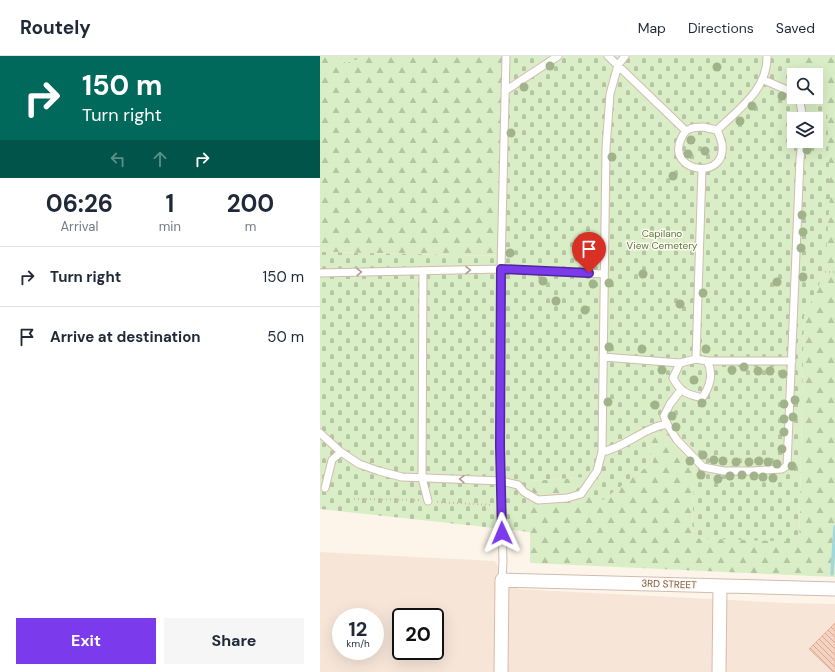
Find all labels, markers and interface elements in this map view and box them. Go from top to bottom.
text: Routely [20,15,91,40]
text: Map [638,19,666,37]
text: Directions [688,19,754,37]
text: Saved [776,19,815,37]
text: 150 m [82,67,162,104]
map controls [787,68,823,148]
button: search [787,68,823,104]
icon: right [16,72,68,124]
text: Turn right [82,103,162,127]
button: layers [787,112,823,148]
icon: left [107,148,129,170]
icon: ahead [149,148,171,170]
icon: right [191,148,213,170]
text: 06:26 [46,188,113,219]
text: 1 [165,188,174,219]
text: 200 [227,188,274,219]
text: Arrival [60,218,98,235]
text: min [159,218,181,235]
text: m [245,218,256,235]
park label: Capilano View Cemetery [627,227,698,252]
pin [572,232,606,273]
icon: arrive [578,238,600,260]
icon: right [16,266,38,288]
one-way arrow [465,266,471,274]
text: Turn right [50,267,121,287]
text: 150 m [263,267,304,287]
one-way arrow [356,268,362,277]
icon: arrive [16,326,38,348]
text: Arrive at destination [50,327,201,347]
text: 50 m [267,327,304,347]
one-way arrow [459,475,465,484]
position arrow [481,512,523,554]
street label: 3RD STREET [641,577,697,591]
speed limit sign: 20 [392,608,444,660]
text: 12 [349,616,367,642]
button: Exit [16,618,156,664]
button: Share [164,618,304,664]
text: km/h [346,637,370,650]

